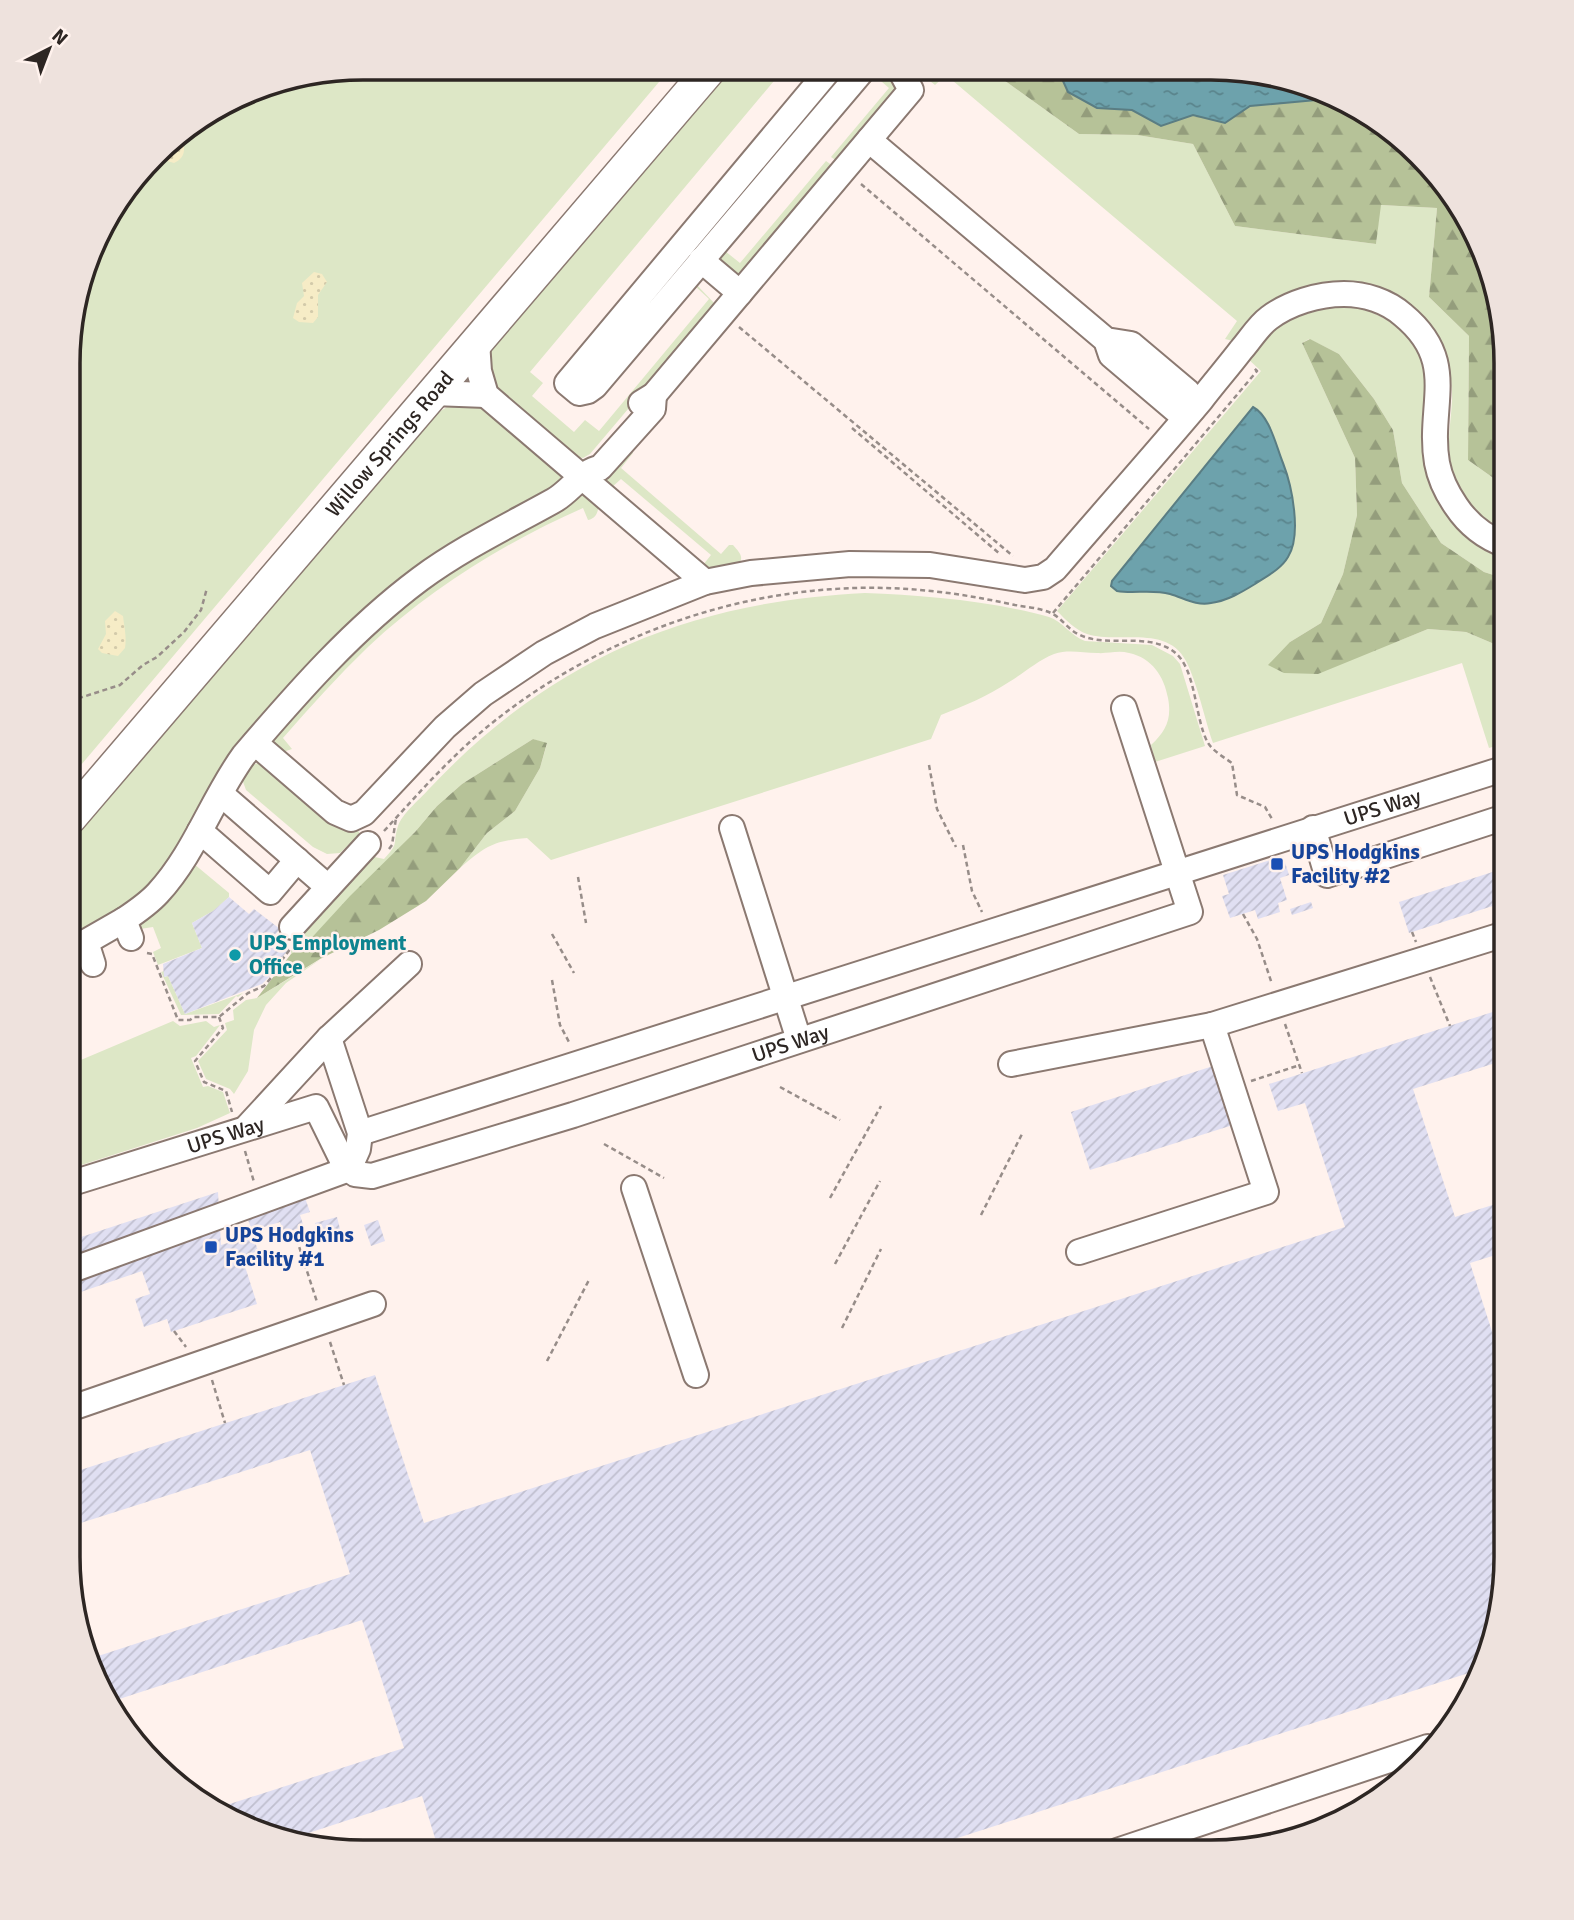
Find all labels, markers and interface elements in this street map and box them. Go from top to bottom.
north arrow [14,14,84,84]
text: N [47,24,73,50]
street label: Willow Springs Road [320,366,459,522]
street label: UPS Way [1341,783,1424,832]
place label: UPS Hodgkins Facility #2 [1291,839,1420,889]
marker: UPS Hodgkins Facility #2 [1269,856,1285,872]
place label: UPS Employment Office [249,930,407,980]
marker: UPS Employment Office [227,947,243,963]
street label: UPS Way [748,1019,832,1068]
street label: UPS Way [184,1111,268,1159]
place label: UPS Hodgkins Facility #1 [225,1222,354,1272]
marker: UPS Hodgkins Facility #1 [203,1239,219,1255]

